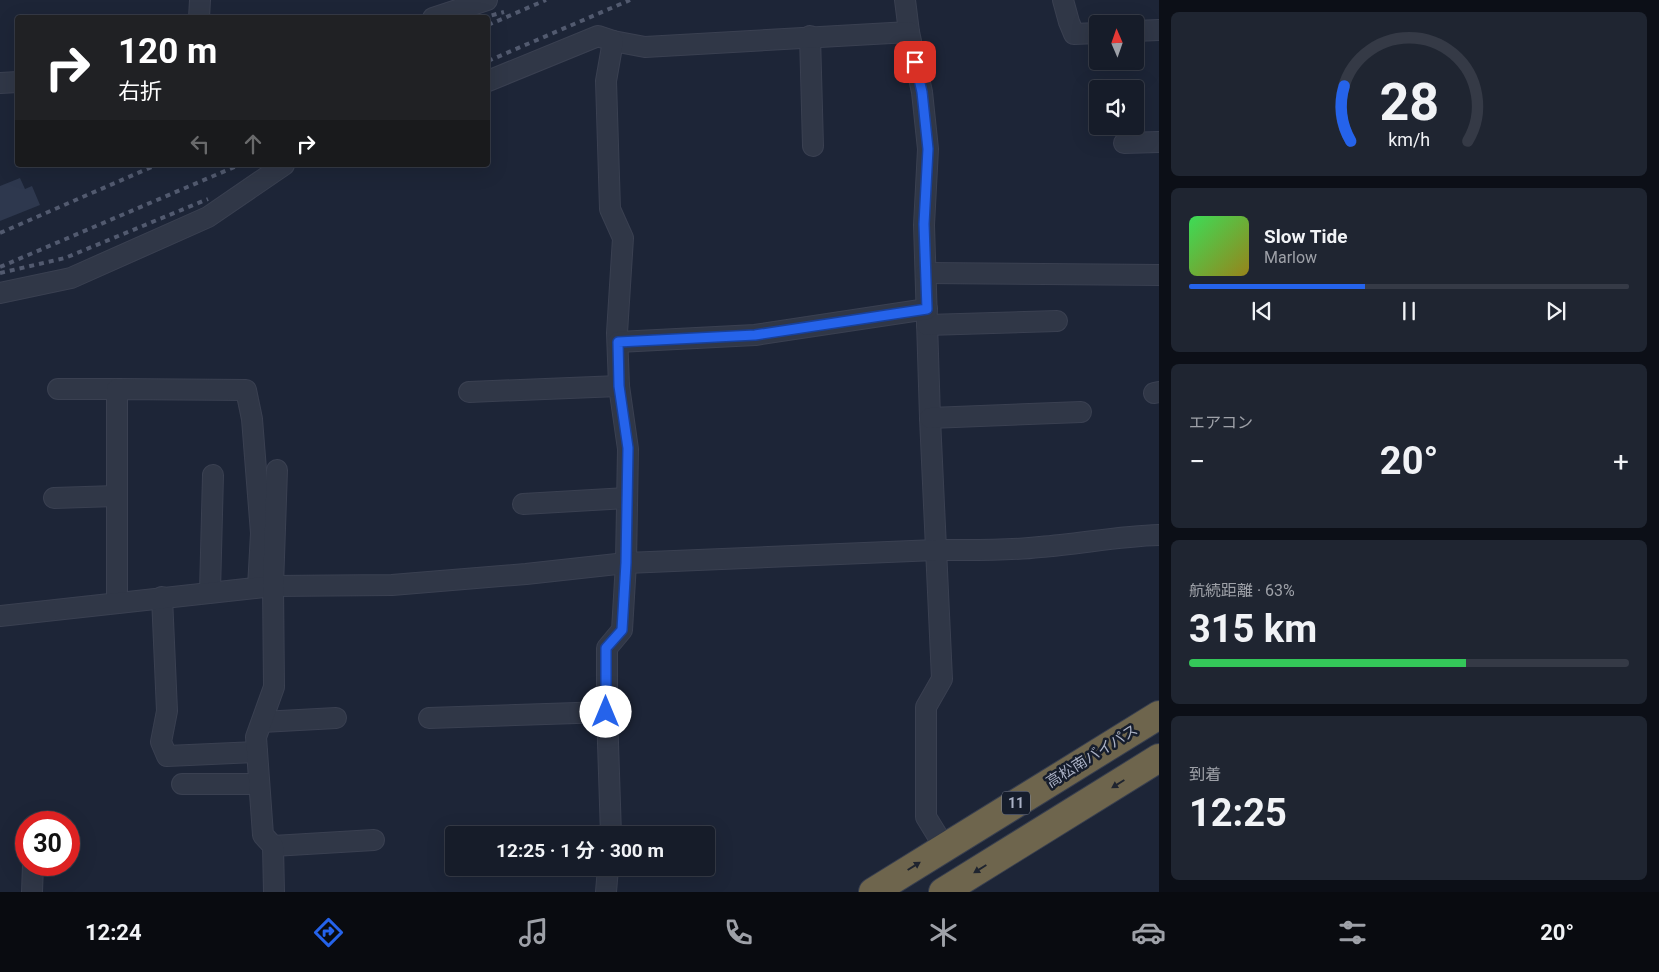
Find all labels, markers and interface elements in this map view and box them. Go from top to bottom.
north arrow [1089,15,1144,70]
map controls [1089,15,1144,135]
text: 120 m [118,31,217,72]
icon: right [35,35,100,100]
pin [894,41,936,83]
icon: arrive [901,48,929,76]
text: 28 [1379,72,1439,133]
text: 右折 [118,79,162,104]
button: sound [1089,80,1144,135]
text: km/h [1388,129,1430,150]
icon: left [186,130,214,158]
icon: ahead [239,130,267,158]
icon: right [292,130,320,158]
text: Slow Tide [1264,225,1347,248]
text: Marlow [1264,248,1317,267]
icon: previous [1248,297,1276,325]
icon: pause [1395,297,1423,325]
icon: next [1542,297,1570,325]
text: エアコン [1189,413,1253,432]
text: 20° [1380,439,1438,483]
text: − [1189,445,1205,478]
text: + [1613,445,1629,478]
text: 航続距離 · 63% [1189,581,1295,600]
text: 315 km [1189,607,1317,651]
position arrow [579,685,631,737]
street label: 高松南バイパス [1043,721,1141,791]
text: 到着 [1189,765,1221,784]
one-way arrow [1111,779,1124,788]
road number: 11 [1002,791,1030,814]
text: 12:25 [1189,791,1287,835]
speed limit sign: 30 [15,811,80,876]
text: 12:25 · 1 分 · 300 m [496,839,664,862]
one-way arrow [908,862,921,871]
one-way arrow [973,865,986,874]
icon: directions [311,915,346,950]
icon: music [516,915,551,950]
icon: phone [721,915,756,950]
icon: climate [926,915,961,950]
icon: car [1131,915,1166,950]
icon: filters [1335,915,1370,950]
text: 12:24 [85,920,142,945]
text: 20° [1540,920,1574,945]

